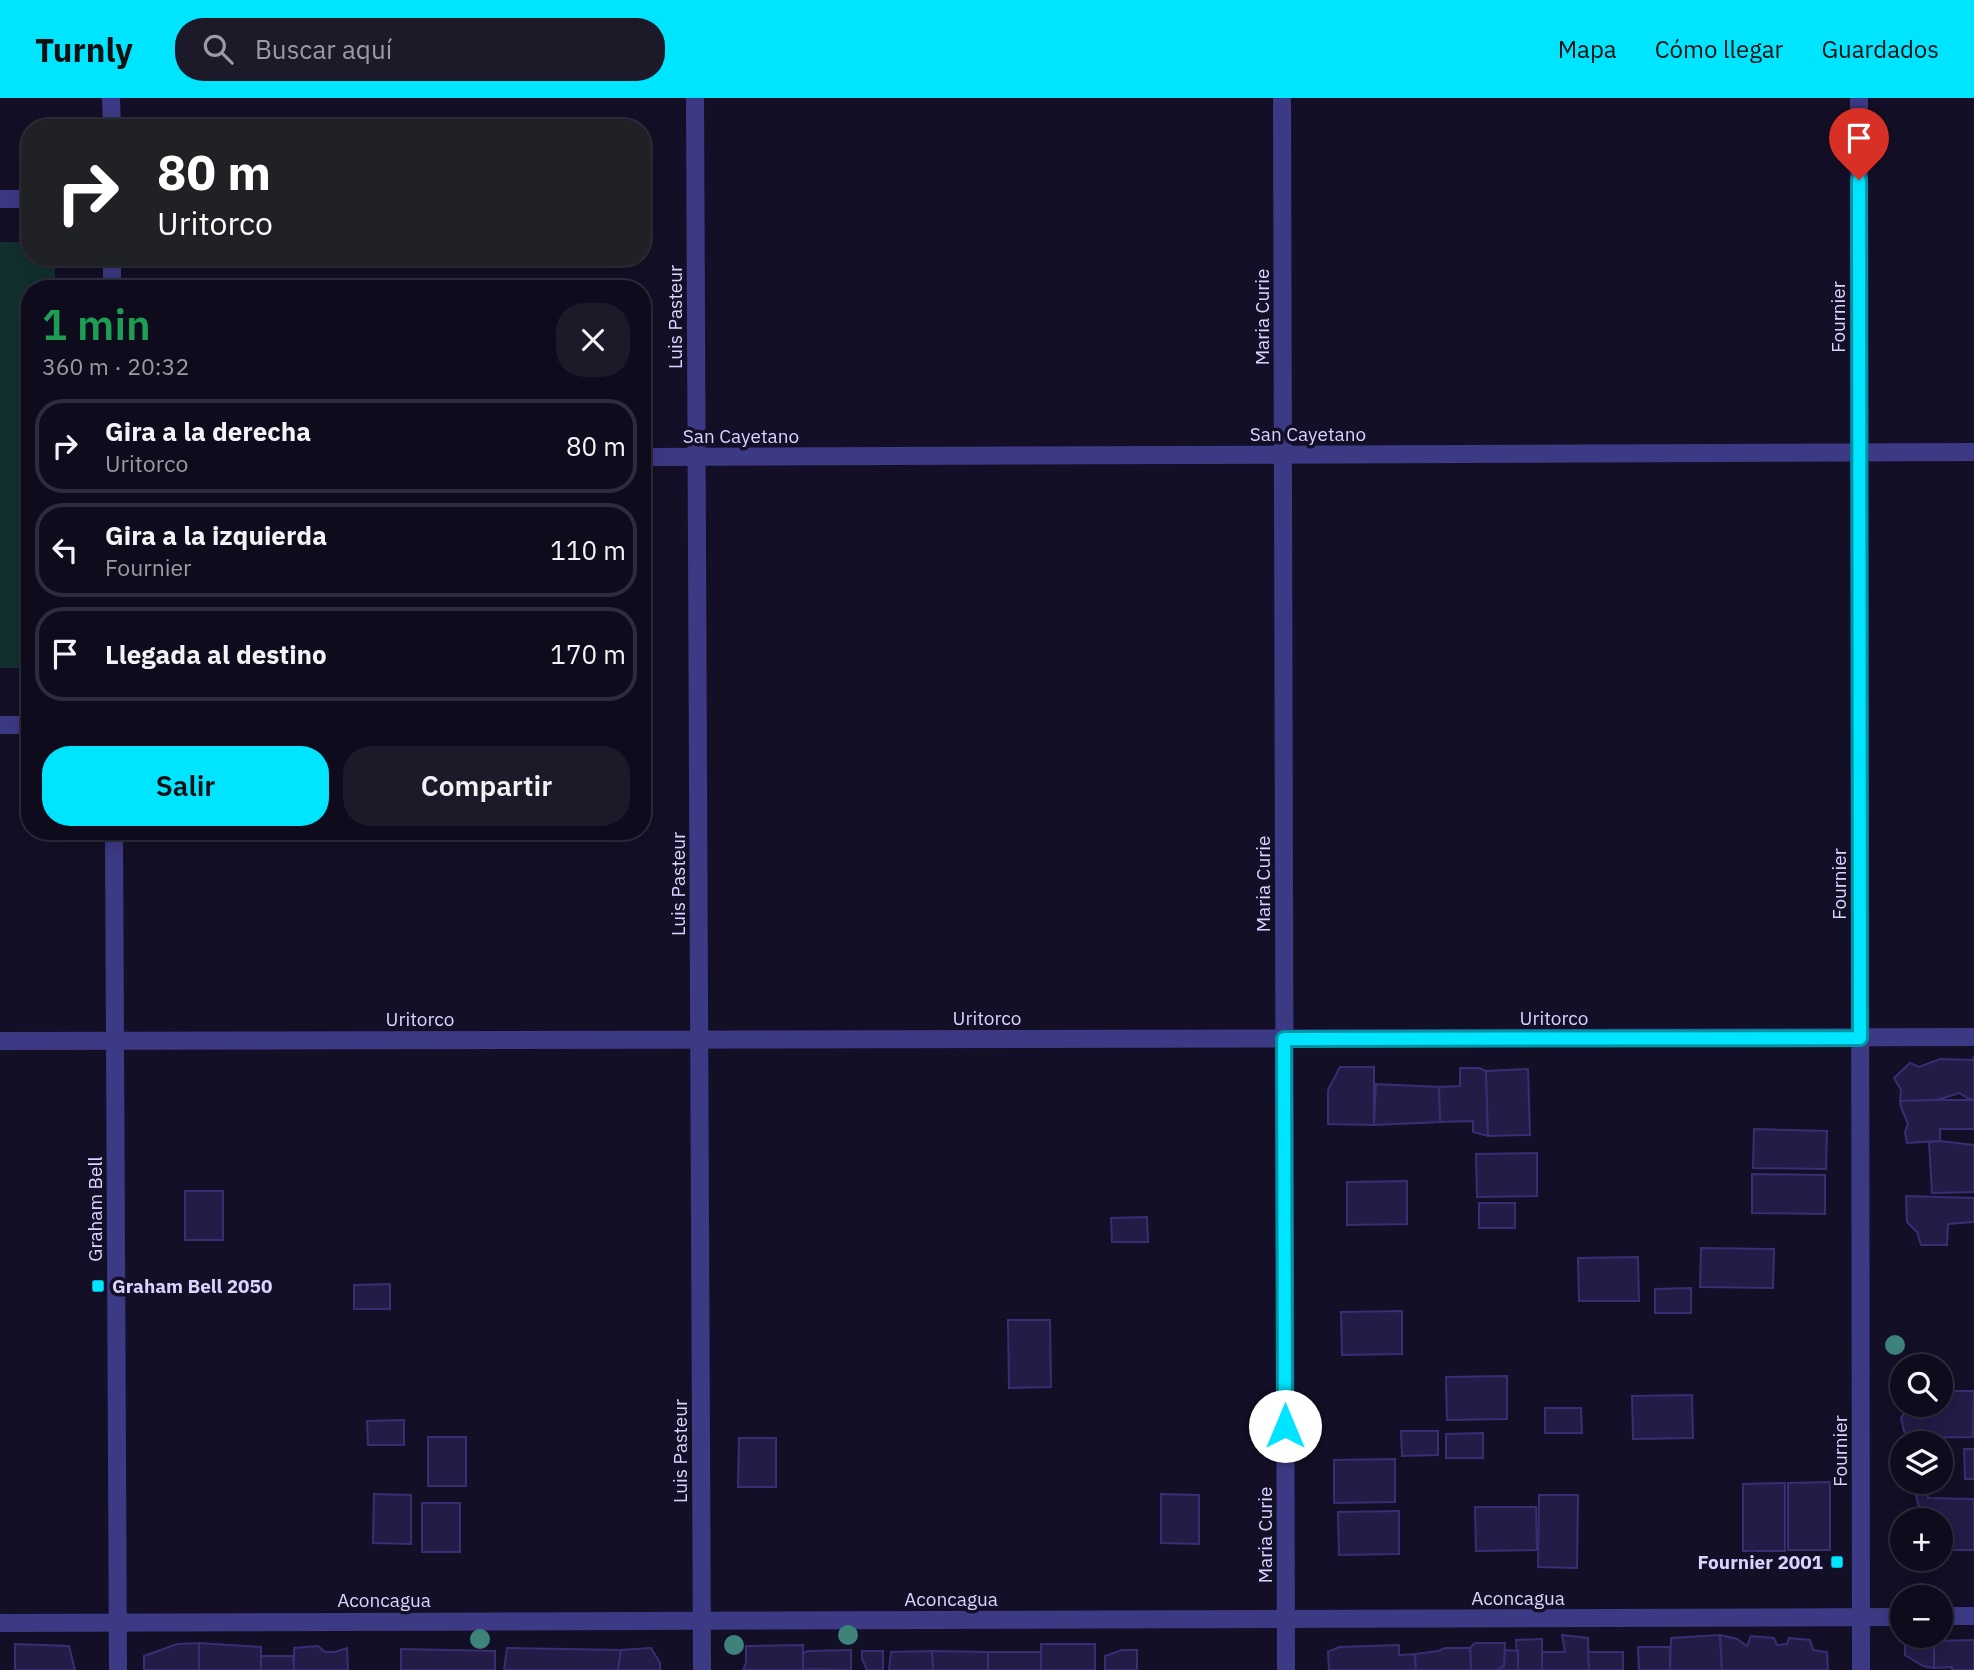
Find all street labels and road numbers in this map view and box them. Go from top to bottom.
street label: Luis Pasteur [663,265,687,369]
street label: Maria Curie [1250,269,1274,365]
street label: Fournier [1826,281,1850,353]
street label: San Cayetano [1250,422,1366,446]
street label: San Cayetano [683,424,799,448]
street label: Luis Pasteur [666,832,690,936]
street label: Maria Curie [1251,836,1275,932]
street label: Fournier [1827,848,1851,920]
street label: Uritorco [953,1006,1021,1030]
street label: Uritorco [1520,1006,1588,1030]
street label: Uritorco [386,1007,454,1031]
street label: Graham Bell [83,1156,107,1262]
street label: Luis Pasteur [668,1399,692,1503]
street label: Fournier [1828,1415,1852,1487]
street label: Maria Curie [1253,1487,1277,1583]
street label: Aconcagua [1471,1586,1565,1610]
street label: Aconcagua [904,1587,998,1611]
street label: Aconcagua [337,1588,431,1612]

